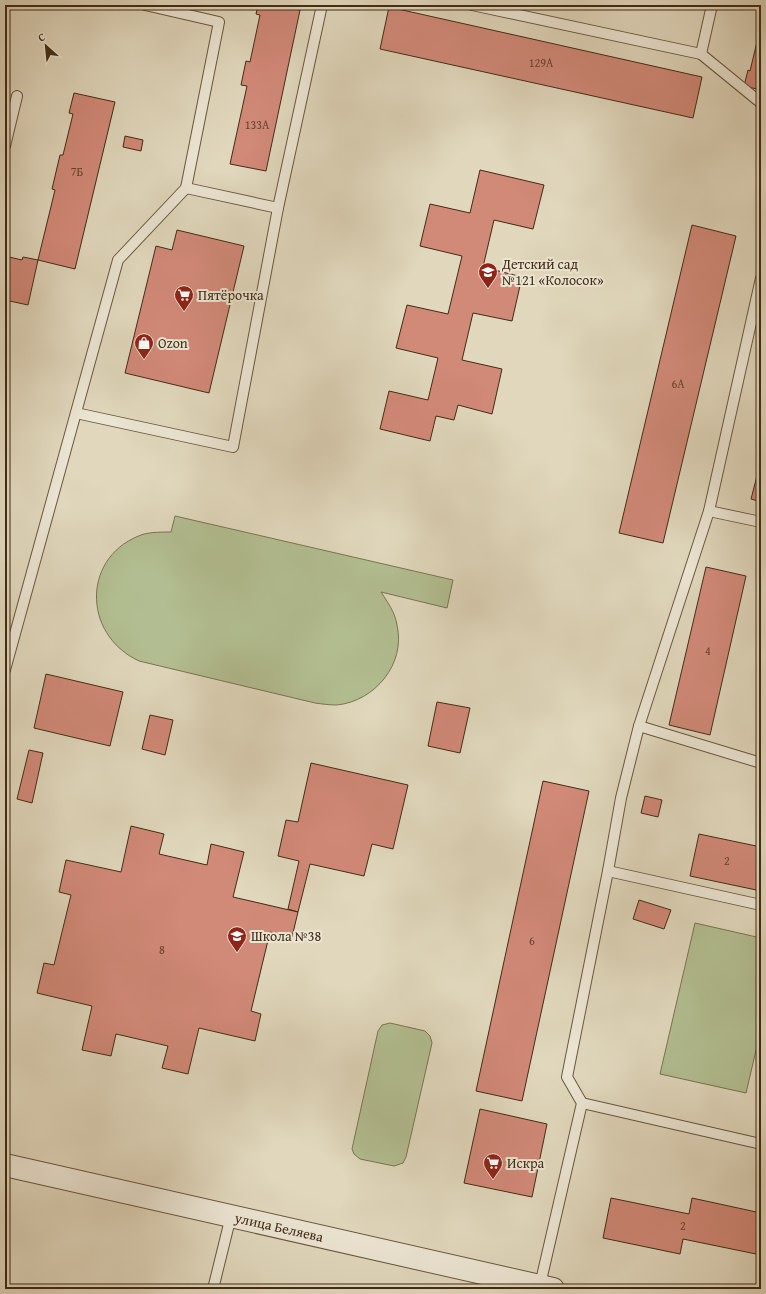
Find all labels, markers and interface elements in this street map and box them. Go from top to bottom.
north arrow [26,26,66,66]
text: С [35,29,48,46]
house number: 129А [529,54,554,71]
house number: 133А [245,116,270,133]
house number: 7Б [71,163,83,180]
place label: Детский сад №121 «Колосок» [501,254,604,290]
school or university icon: Детский сад №121 «Колосок» [477,261,499,289]
supermarket icon: Пятёрочка [173,284,195,312]
place label: Пятёрочка [198,285,264,305]
shop icon: Ozon [133,332,155,360]
place label: Ozon [158,333,188,353]
house number: 6А [671,375,685,392]
house number: 4 [705,642,711,659]
house number: 2 [724,852,730,869]
school or university icon: Школа №38 [226,925,248,953]
place label: Школа №38 [251,926,322,946]
house number: 6 [529,932,535,949]
house number: 8 [159,941,165,958]
supermarket icon: Искра [482,1152,504,1180]
place label: Искра [507,1153,545,1173]
street label: улица Беляева [232,1207,326,1247]
house number: 2 [680,1217,686,1234]

